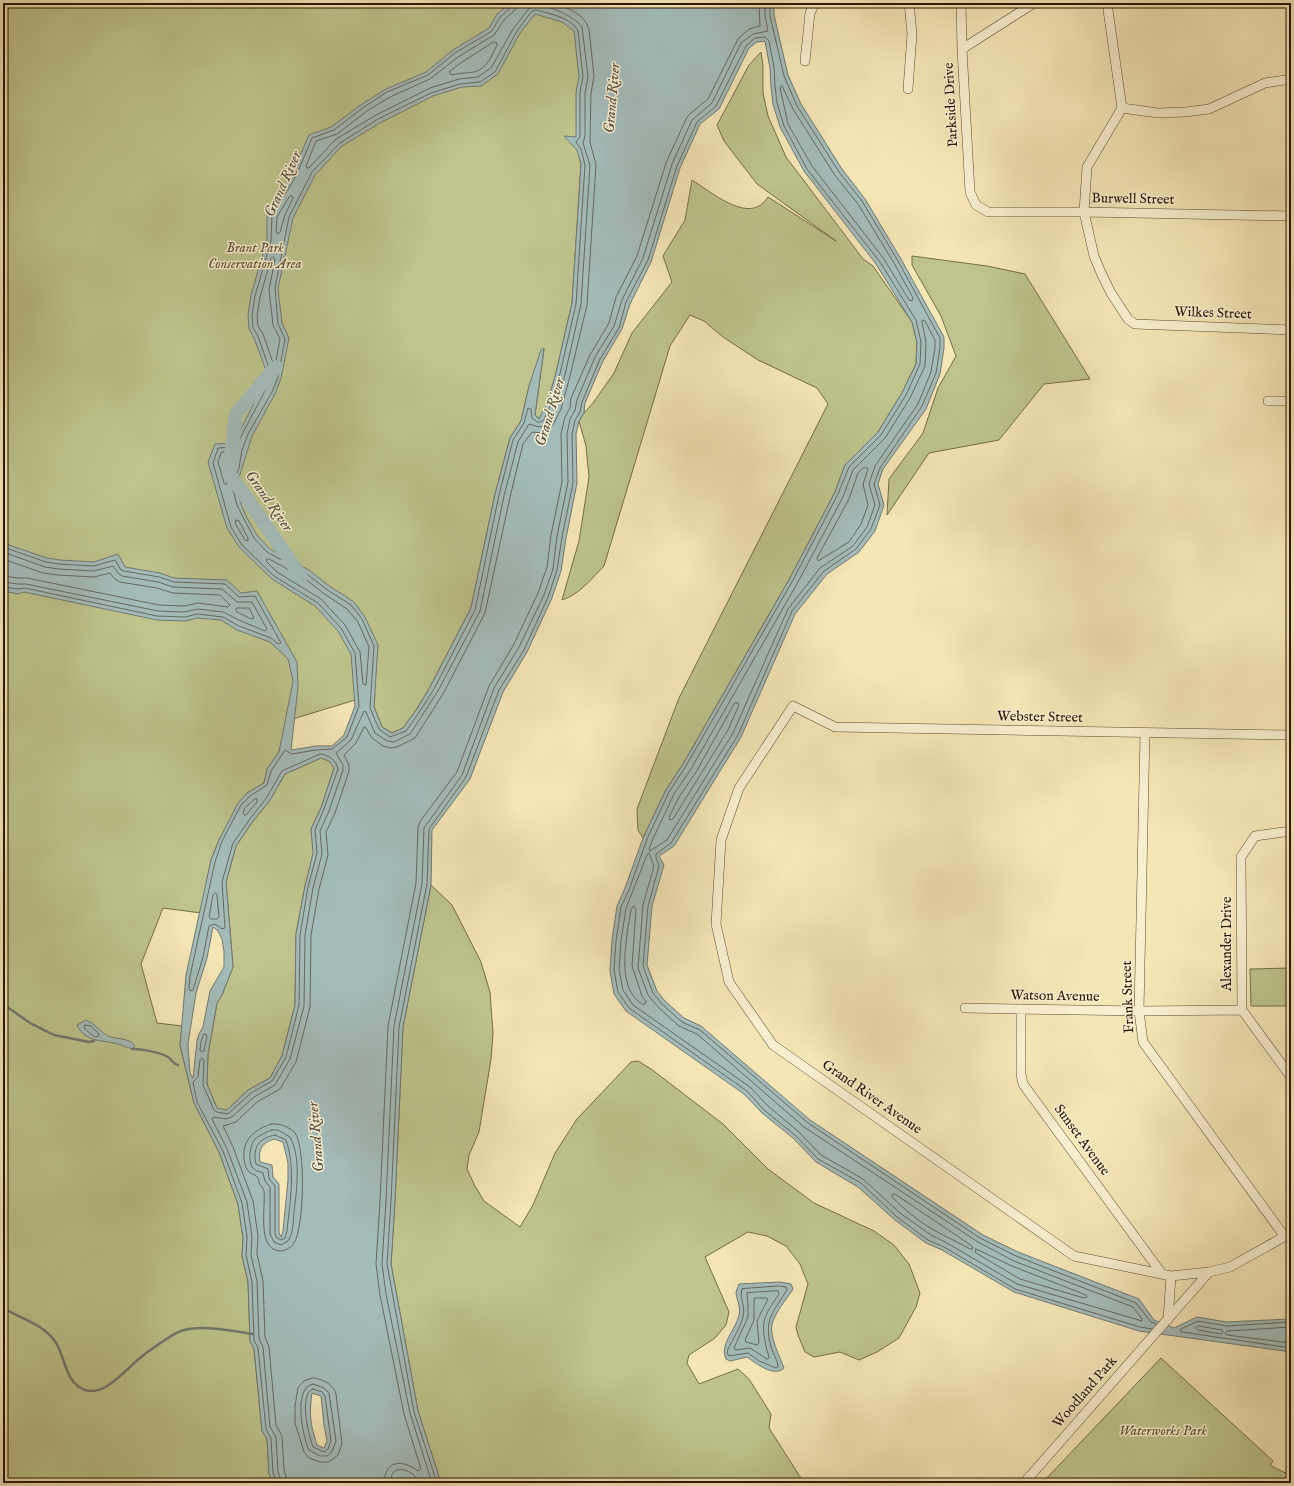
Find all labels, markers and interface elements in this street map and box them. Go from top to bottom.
water label: Grand River [599,61,625,134]
street label: Parkside Drive [940,62,962,148]
water label: Grand River [260,147,306,220]
street label: Burwell Street [1091,189,1175,209]
park label: Brant Park Conservation Area [208,239,302,273]
street label: Wilkes Street [1174,303,1252,323]
water label: Grand River [531,375,570,448]
water label: Grand River [241,467,297,536]
street label: Webster Street [997,707,1083,727]
street label: Alexander Drive [1218,896,1236,992]
street label: Frank Street [1118,960,1138,1034]
street label: Watson Avenue [1010,986,1100,1006]
street label: Grand River Avenue [818,1056,926,1139]
water label: Grand River [303,1100,329,1173]
street label: Sunset Avenue [1050,1101,1114,1180]
street label: Woodland Park [1049,1352,1122,1432]
park label: Waterworks Park [1119,1422,1207,1440]

